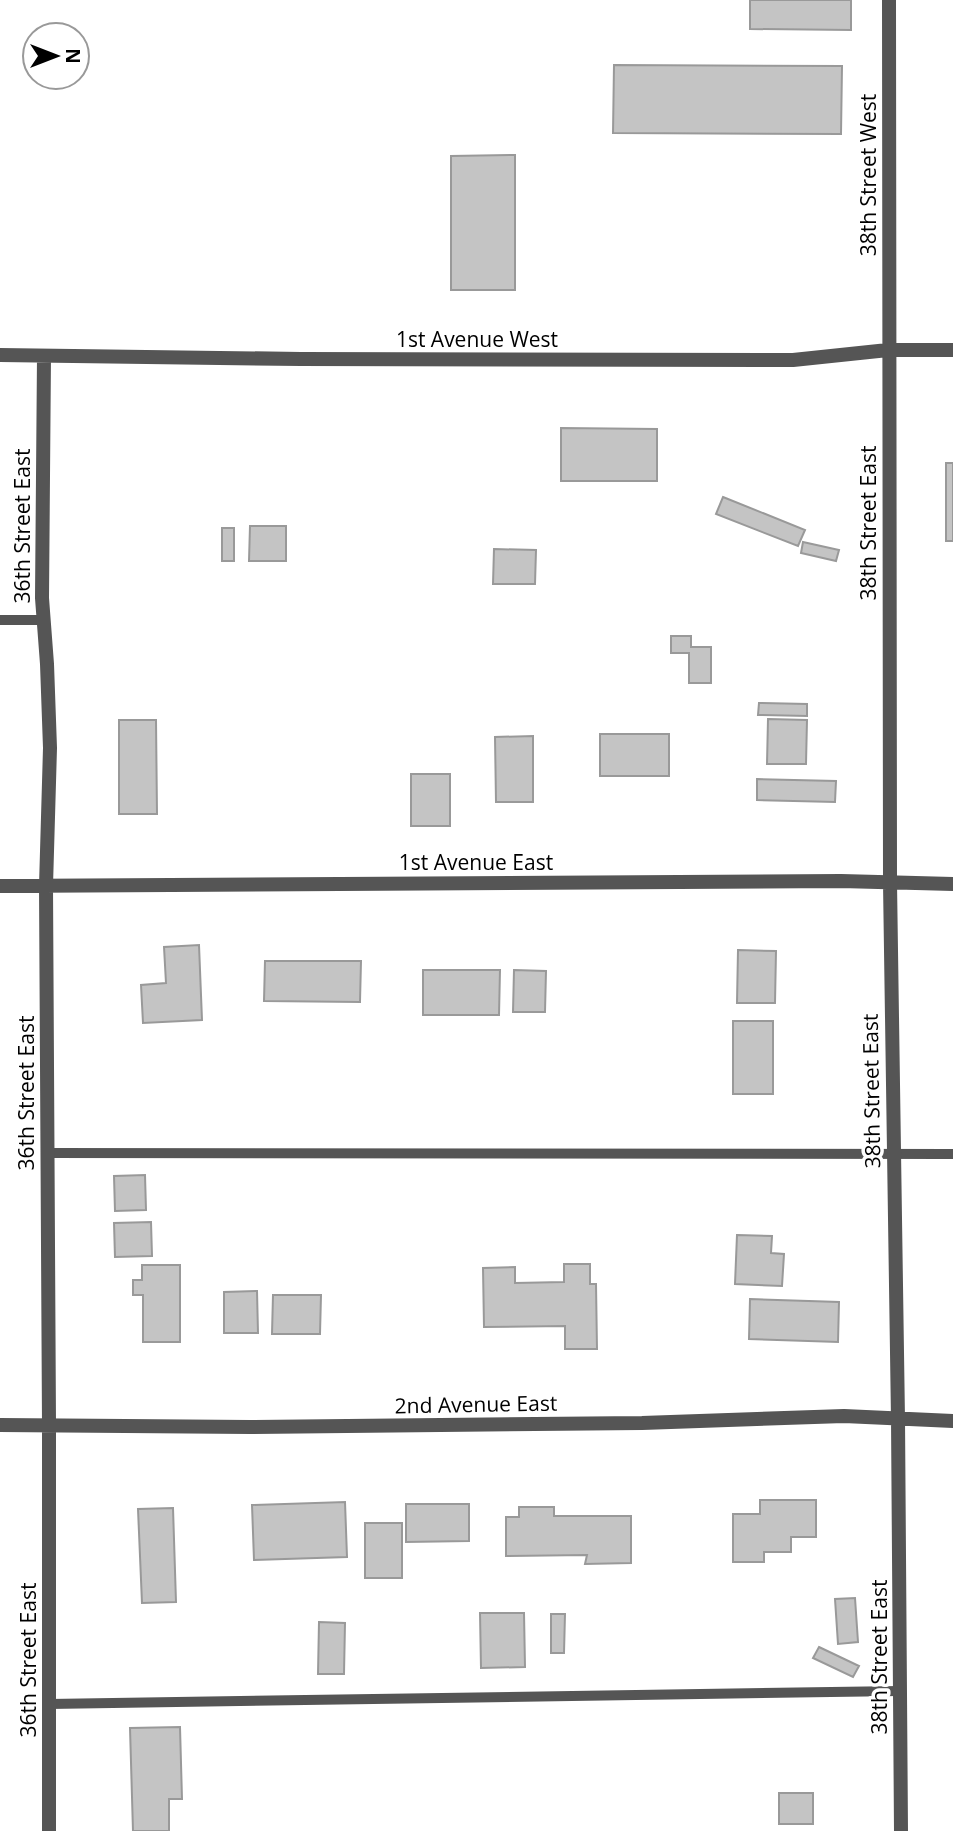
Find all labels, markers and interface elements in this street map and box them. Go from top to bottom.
north arrow [21,21,91,91]
text: N [60,48,86,64]
street label: 38th Street West [854,94,882,256]
street label: 1st Avenue West [396,325,558,353]
street label: 38th Street East [854,446,882,600]
street label: 36th Street East [8,449,36,603]
street label: 1st Avenue East [399,848,553,876]
street label: 38th Street East [856,1013,886,1169]
street label: 36th Street East [12,1016,40,1170]
street label: 2nd Avenue East [394,1389,558,1419]
street label: 38th Street East [865,1580,893,1734]
street label: 36th Street East [14,1583,42,1737]

